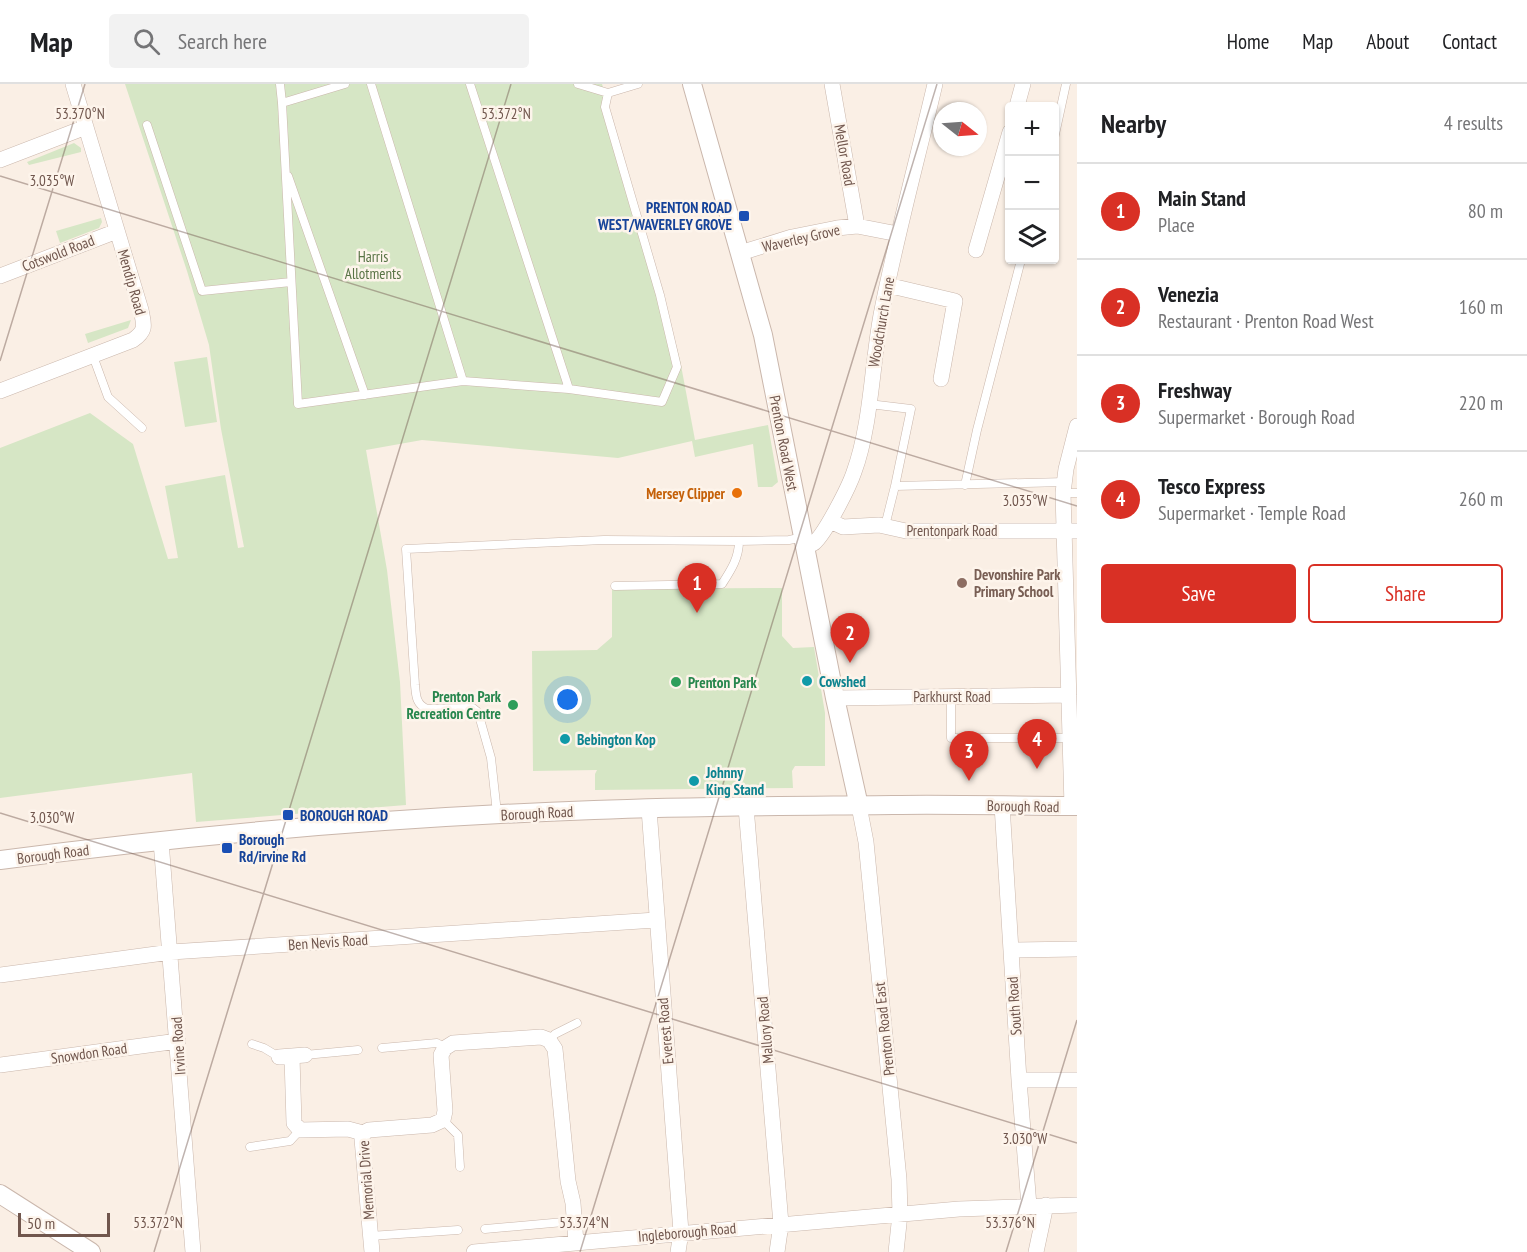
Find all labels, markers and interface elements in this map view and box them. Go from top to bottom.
search box [109,14,529,68]
text: Map [30,23,73,60]
icon: search [130,25,163,58]
text: Search here [178,27,267,55]
text: Home [1227,28,1269,55]
text: Map [1302,28,1333,55]
text: About [1366,28,1409,55]
text: Contact [1442,28,1497,55]
north arrow [933,102,987,156]
map controls [1005,102,1059,264]
button: + [1005,102,1059,156]
text: 53.370°N [55,104,105,123]
text: 53.372°N [481,104,531,123]
text: Nearby [1101,107,1166,140]
text: 4 results [1444,110,1503,136]
street label: Mellor Road [830,123,860,187]
button: − [1005,156,1059,210]
text: 3.035°W [30,171,74,190]
text: Main Stand [1158,184,1246,212]
place label: PRENTON ROAD WEST/WAVERLEY GROVE [597,198,732,234]
text: 1 [1116,198,1125,224]
text: 80 m [1468,198,1503,224]
marker: PRENTON ROAD WEST/WAVERLEY GROVE [737,209,751,223]
button: layers [1005,210,1059,264]
text: Place [1158,212,1195,238]
street label: Waverley Grove [760,220,842,256]
street label: Cotswold Road [19,230,97,276]
street label: Mendip Road [114,247,150,317]
park label: Harris Allotments [345,247,401,283]
street label: Woodchurch Lane [864,275,898,369]
text: Venezia [1158,280,1219,308]
text: 2 [1116,294,1125,320]
text: 160 m [1459,294,1503,320]
text: Restaurant · Prenton Road West [1158,308,1374,334]
text: Freshway [1158,376,1232,404]
text: 3 [1116,390,1125,416]
text: 220 m [1459,390,1503,416]
street label: Prenton Road West [765,394,803,492]
text: Supermarket · Borough Road [1158,404,1355,430]
text: Tesco Express [1158,472,1265,500]
place label: Mersey Clipper [646,484,726,503]
marker: Mersey Clipper [730,486,744,500]
text: 4 [1116,486,1125,512]
text: 260 m [1459,486,1503,512]
text: 3.035°W [1003,491,1047,510]
text: Supermarket · Temple Road [1158,500,1346,526]
street label: Prentonpark Road [906,521,998,540]
pin: 1 [678,564,716,613]
button: Save [1101,564,1296,623]
button: Share [1308,564,1503,623]
place label: Devonshire Park Primary School [974,565,1061,601]
marker: Devonshire Park Primary School [955,576,969,590]
pin: 2 [830,614,870,663]
place label: Cowshed [819,672,866,691]
place label: Prenton Park [688,673,758,692]
marker: Cowshed [800,674,814,688]
marker: Prenton Park [669,675,683,689]
your location [553,685,582,714]
place label: Prenton Park Recreation Centre [407,687,502,723]
street label: Parkhurst Road [913,687,991,706]
marker: Prenton Park Recreation Centre [506,698,520,712]
pin: 4 [1018,720,1056,769]
place label: Bebington Kop [577,730,656,749]
marker: Bebington Kop [558,732,572,746]
pin: 3 [950,732,988,781]
place label: Johnny King Stand [705,763,764,799]
marker: Johnny King Stand [687,774,701,788]
street label: Borough Road [987,796,1059,816]
street label: Borough Road [500,802,574,824]
place label: BOROUGH ROAD [300,806,388,825]
text: 3.030°W [30,808,74,827]
marker: BOROUGH ROAD [281,808,295,822]
place label: Borough Rd/irvine Rd [239,830,306,866]
street label: Borough Road [16,840,90,868]
marker: Borough Rd/irvine Rd [220,841,234,855]
street label: Ben Nevis Road [287,930,369,954]
street label: South Road [1002,976,1026,1036]
street label: Prenton Road East [870,981,898,1077]
street label: Mallory Road [753,996,777,1064]
street label: Everest Road [653,997,677,1065]
street label: Irvine Road [166,1016,190,1076]
street label: Snowdon Road [50,1038,128,1068]
text: 3.030°W [1003,1129,1047,1148]
street label: Memorial Drive [354,1140,378,1220]
scale bar [18,1210,110,1238]
text: 50 m [27,1213,55,1233]
text: 53.372°N [133,1213,183,1232]
text: 53.374°N [559,1213,609,1232]
text: 53.376°N [985,1213,1035,1232]
street label: Ingleborough Road [637,1218,737,1246]

